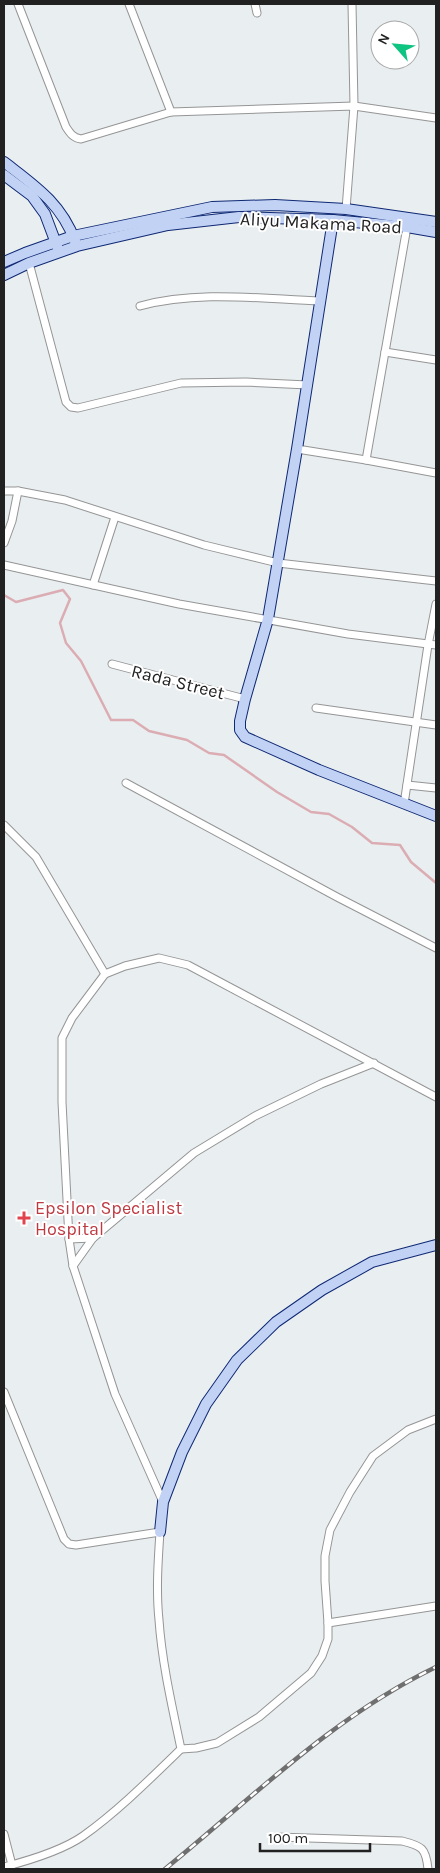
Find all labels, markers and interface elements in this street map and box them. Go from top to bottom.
north arrow [370,20,420,70]
text: N [374,31,394,48]
street label: Aliyu Makama Road [240,208,402,238]
street label: Rada Street [129,660,227,704]
place label: Epsilon Specialist Hospital [35,1197,183,1240]
marker: Epsilon Specialist Hospital [17,1211,31,1225]
scale bar [260,1820,370,1852]
text: 100 m [268,1829,308,1847]

